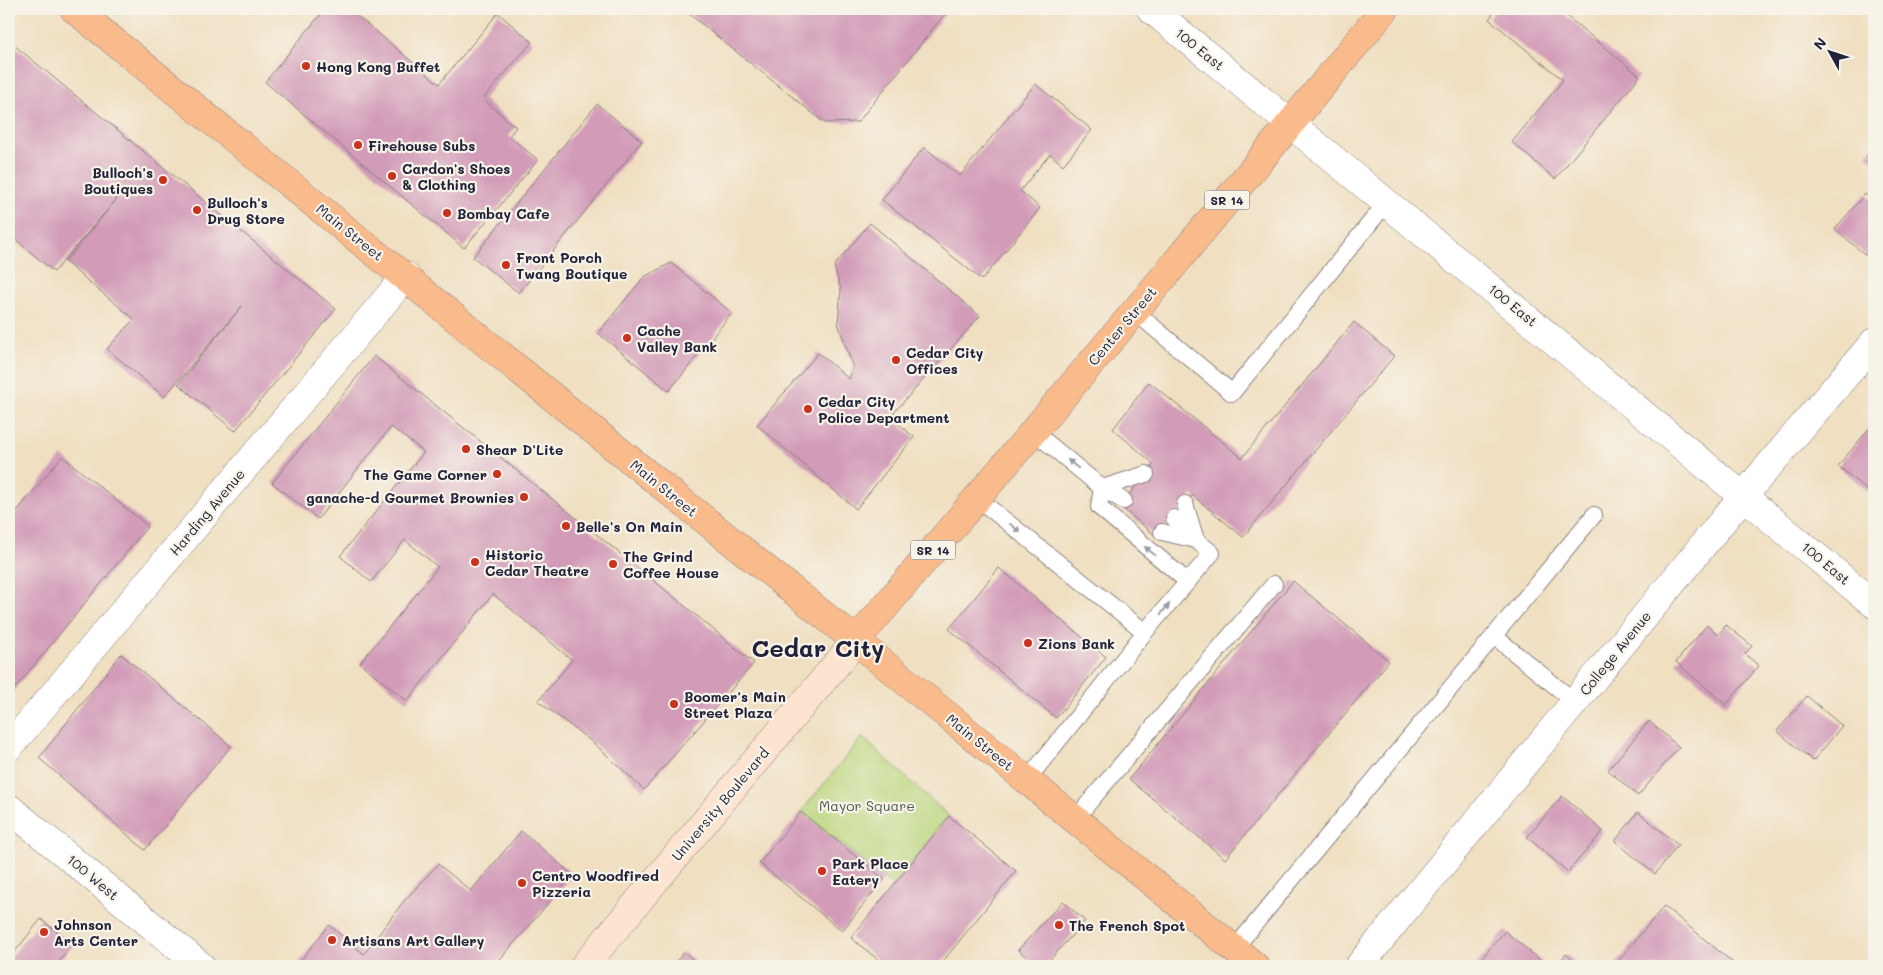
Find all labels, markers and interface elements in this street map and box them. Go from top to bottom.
street label: 100 East [1172,23,1228,75]
north arrow [1806,28,1856,78]
text: N [1809,33,1830,54]
place label: Hong Kong Buffet [316,57,440,76]
marker: Hong Kong Buffet [300,60,312,72]
place label: Firehouse Subs [368,136,475,155]
marker: Firehouse Subs [352,139,364,151]
place label: Cardon's Shoes & Clothing [402,159,510,194]
place label: Bulloch's Boutiques [84,163,153,198]
marker: Cardon's Shoes & Clothing [386,170,398,182]
marker: Bulloch's Boutiques [157,174,169,186]
road number: SR 14 [1204,190,1250,210]
place label: Bulloch's Drug Store [207,193,285,228]
street label: Main Street [313,199,387,265]
marker: Bulloch's Drug Store [191,204,203,216]
place label: Bombay Cafe [457,204,550,223]
marker: Bombay Cafe [441,207,453,219]
place label: Front Porch Twang Boutique [516,248,627,283]
marker: Front Porch Twang Boutique [500,259,512,271]
street label: 100 East [1485,279,1541,331]
street label: Center Street [1083,283,1161,369]
place label: Cache Valley Bank [637,321,717,356]
marker: Cache Valley Bank [621,332,633,344]
place label: Cedar City Offices [906,343,984,378]
marker: Cedar City Offices [890,354,902,366]
place label: Cedar City Police Department [818,392,949,427]
marker: Cedar City Police Department [802,403,814,415]
place label: Shear D'Lite [476,440,563,459]
marker: Shear D'Lite [460,443,472,455]
street label: Main Street [627,455,701,521]
one-way arrow [1067,459,1079,470]
street label: Harding Avenue [165,465,249,559]
place label: The Game Corner [363,465,487,484]
marker: The Game Corner [491,468,503,480]
place label: ganache-d Gourmet Brownies [306,488,514,507]
marker: ganache-d Gourmet Brownies [518,491,530,503]
place label: Belle's On Main [576,517,683,536]
marker: Belle's On Main [560,520,572,532]
one-way arrow [1008,523,1021,534]
street label: 100 East [1798,537,1854,589]
road number: SR 14 [910,540,956,560]
place label: Historic Cedar Theatre [485,545,589,580]
one-way arrow [1145,545,1157,557]
place label: The Grind Coffee House [623,547,719,582]
marker: Historic Cedar Theatre [469,556,481,568]
marker: The Grind Coffee House [607,558,619,570]
one-way arrow [1160,602,1171,615]
street label: College Avenue [1575,607,1655,699]
district label: Cedar City [752,632,884,663]
place label: Zions Bank [1038,634,1115,653]
marker: Zions Bank [1022,637,1034,649]
place label: Boomer's Main Street Plaza [684,687,786,722]
marker: Boomer's Main Street Plaza [668,698,680,710]
street label: Main Street [943,709,1017,775]
street label: University Boulevard [667,743,773,865]
park label: Mayor Square [819,796,915,815]
street label: 100 West [63,850,123,904]
place label: Park Place Eatery [832,854,909,889]
marker: Park Place Eatery [816,865,828,877]
place label: Centro Woodfired Pizzeria [532,866,659,901]
marker: Centro Woodfired Pizzeria [516,877,528,889]
place label: Johnson Arts Center [54,915,138,950]
place label: The French Spot [1069,916,1185,935]
marker: The French Spot [1053,919,1065,931]
marker: Johnson Arts Center [38,926,50,938]
place label: Artisans Art Gallery [342,931,485,950]
marker: Artisans Art Gallery [326,934,338,946]

